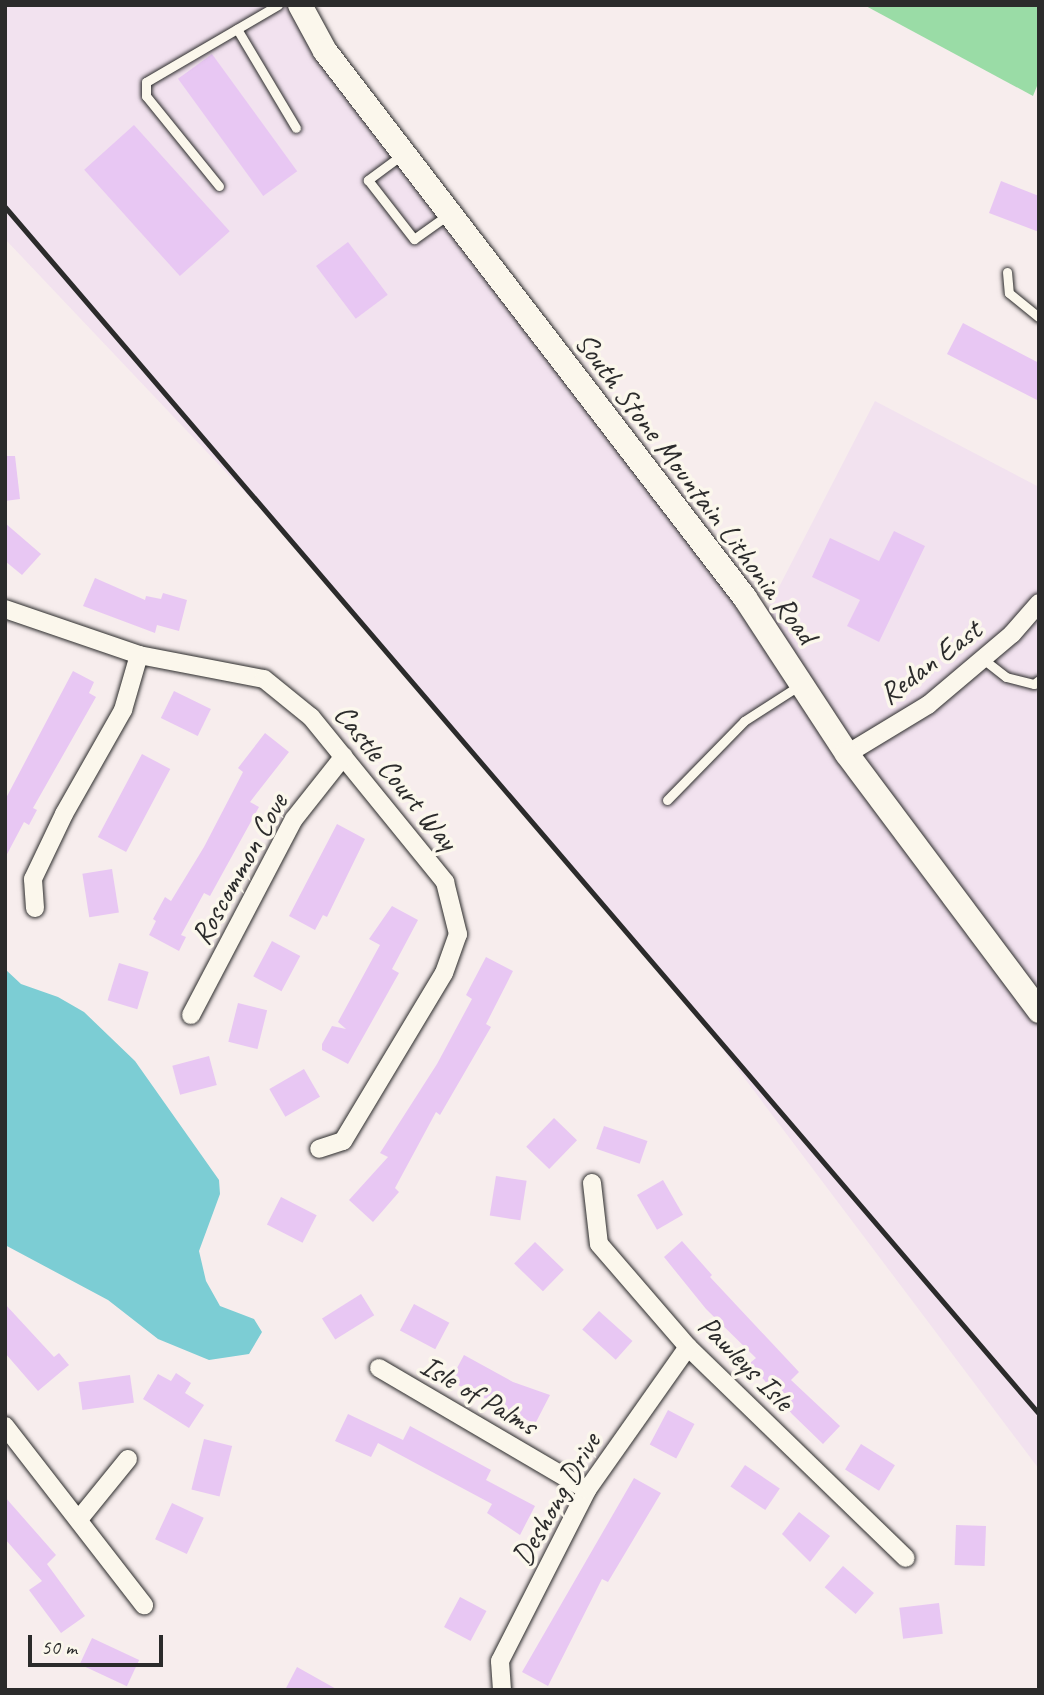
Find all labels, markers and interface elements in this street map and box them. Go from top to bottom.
street label: South Stone Mountain Lithonia Road [567,325,825,651]
street label: Redan East [872,612,988,712]
street label: Castle Court Way [326,697,466,857]
street label: Roscommon Cove [183,787,295,951]
street label: Pawleys Isle [691,1308,801,1418]
street label: Isle of Palms [414,1347,544,1443]
street label: Deshong Drive [504,1426,608,1572]
scale bar [32,1622,166,1666]
text: 50 m [41,1634,77,1660]

